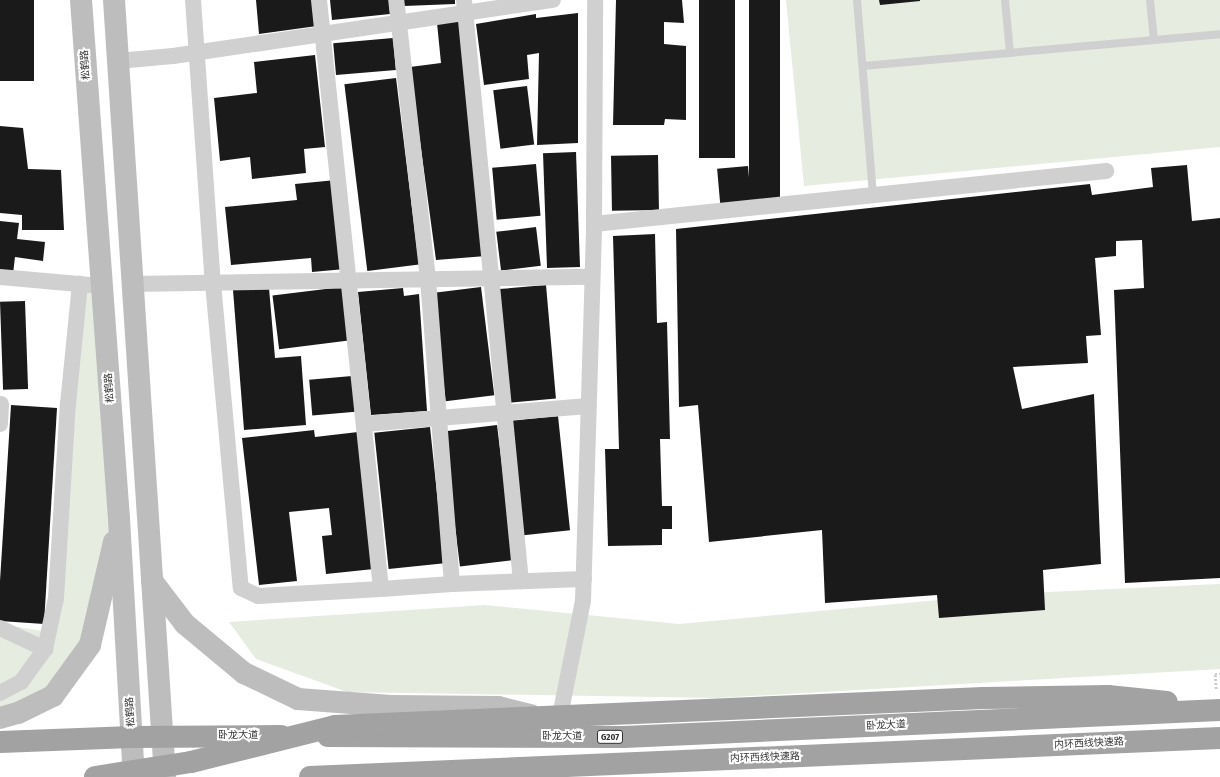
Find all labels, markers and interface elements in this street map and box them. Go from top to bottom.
street label: 松鹤路 [79,50,93,80]
street label: 松鹤路 [103,373,117,403]
street label: 松鹤路 [124,697,138,727]
street label: 卧龙大道 [866,719,906,733]
street label: 卧龙大道 [218,730,258,742]
road number: G207 [597,730,623,744]
street label: 卧龙大道 [542,731,582,743]
street label: 内环西线快速路 [1054,736,1124,752]
street label: 内环西线快速路 [730,751,800,765]

